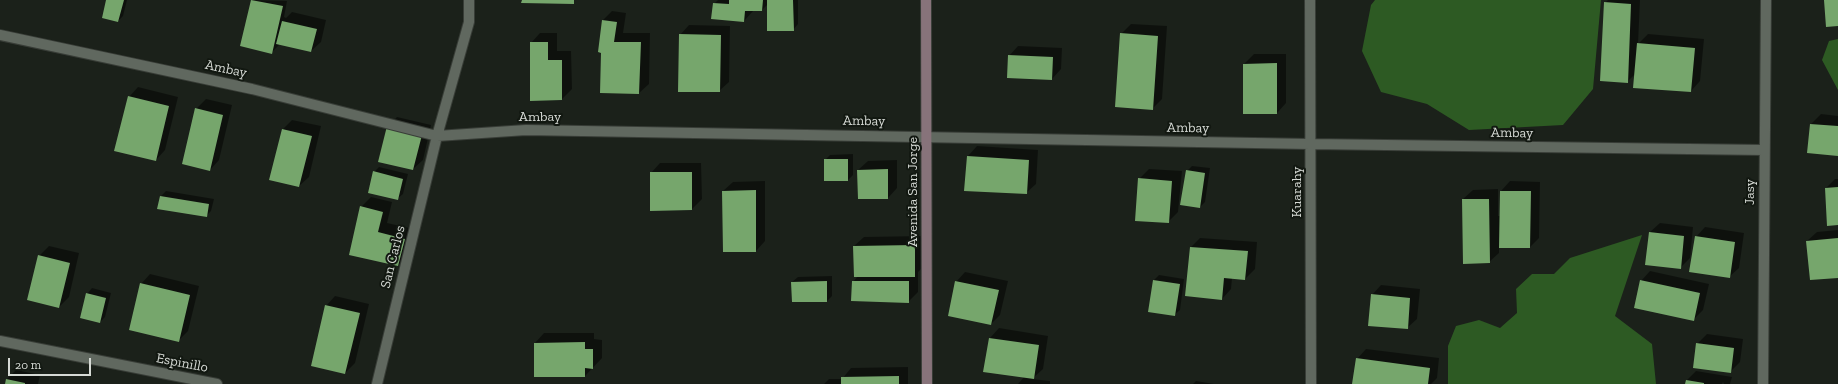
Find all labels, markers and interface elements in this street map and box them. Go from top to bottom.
street label: Ambay [204,56,248,82]
street label: Ambay [519,109,561,125]
street label: Ambay [843,112,885,130]
street label: Ambay [1167,119,1209,137]
street label: Ambay [1491,124,1533,142]
street label: Avenida San Jorge [905,137,921,247]
street label: Kuarahy [1289,167,1305,217]
street label: Jasy [1742,179,1758,205]
street label: San Carlos [377,224,409,290]
scale bar [10,350,93,376]
street label: Espinillo [155,350,209,376]
text: 20 m [15,358,41,372]

